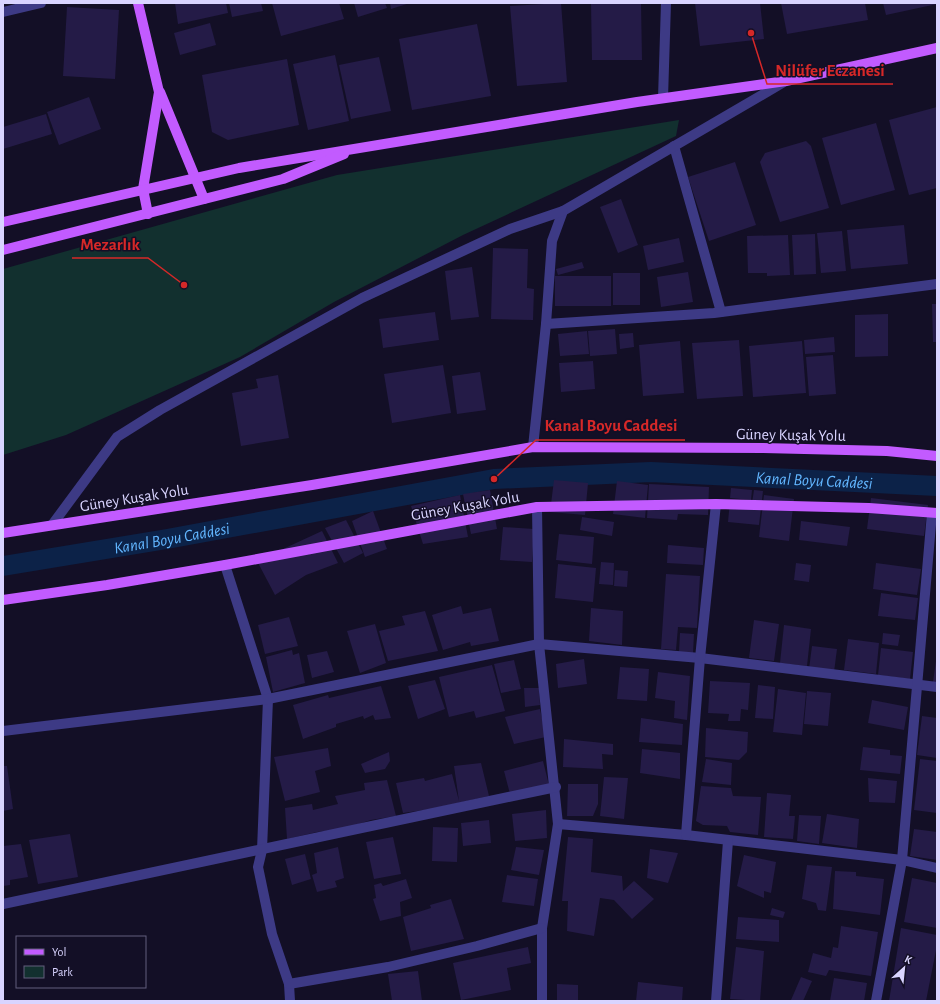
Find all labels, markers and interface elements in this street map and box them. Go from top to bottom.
callout: Nilüfer Eczanesi [767,55,893,84]
text: Nilüfer Eczanesi [775,62,885,79]
callout: Mezarlık [72,229,148,258]
text: Mezarlık [80,236,140,253]
callout: Kanal Boyu Caddesi [536,411,685,440]
text: Kanal Boyu Caddesi [545,417,677,435]
street label: Güney Kuşak Yolu [736,426,846,445]
water label: Kanal Boyu Caddesi [755,469,873,492]
street label: Güney Kuşak Yolu [79,482,190,515]
street label: Güney Kuşak Yolu [410,489,521,524]
water label: Kanal Boyu Caddesi [113,520,231,557]
legend [16,936,146,988]
text: Yol [52,946,66,958]
north arrow [884,948,924,988]
text: K [903,953,914,966]
text: Park [52,966,73,978]

